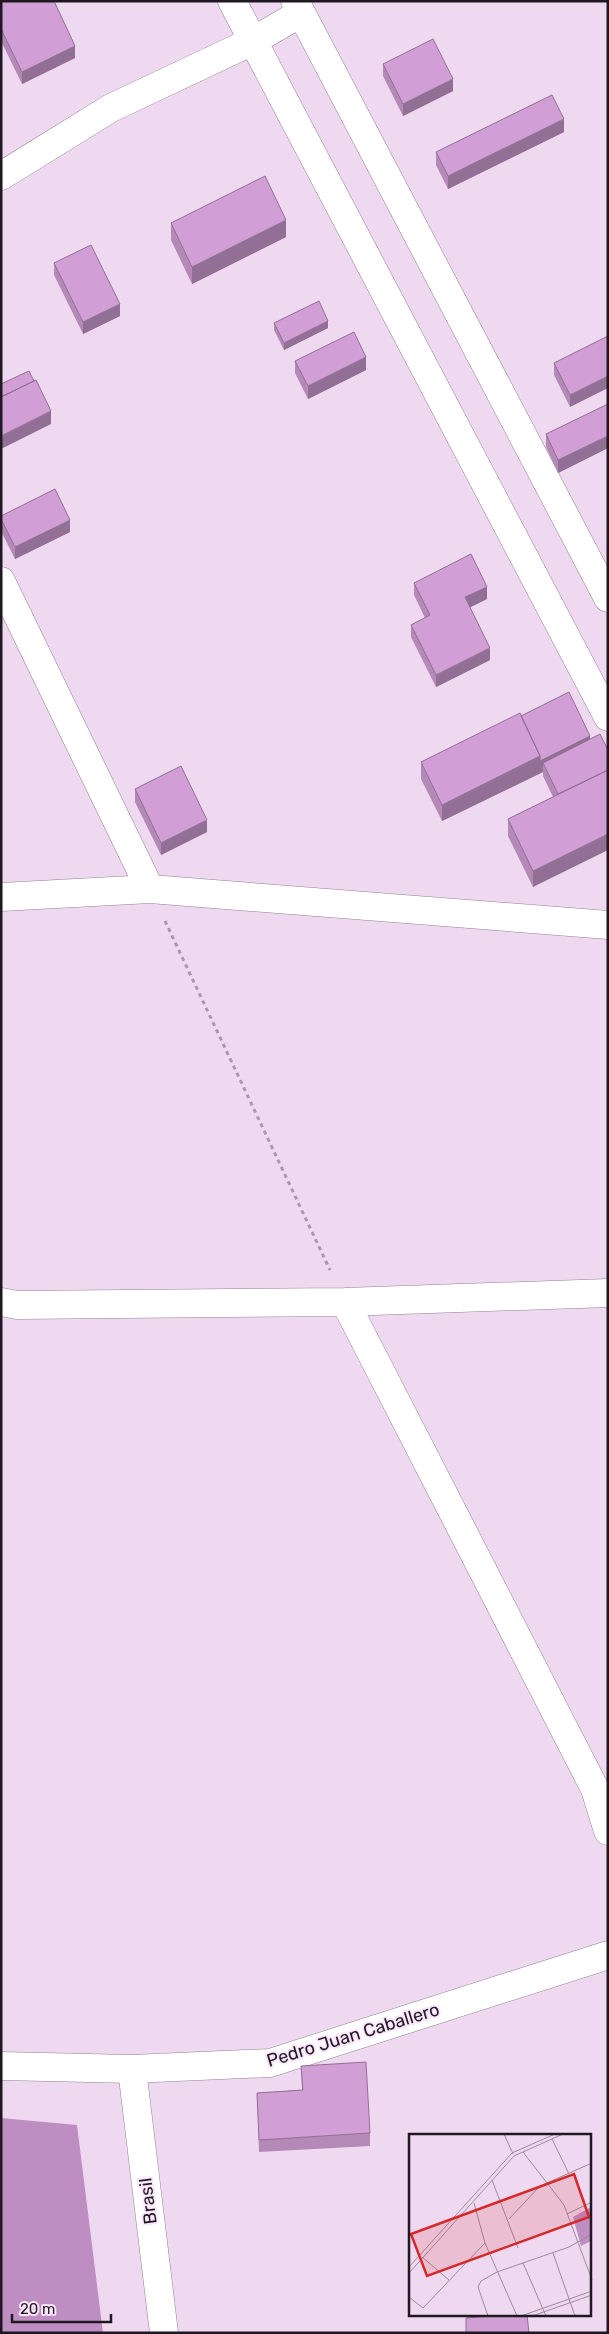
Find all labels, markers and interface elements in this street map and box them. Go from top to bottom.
street label: Pedro Juan Caballero [264,1998,442,2072]
inset map [409,2134,592,2316]
street label: Brasil [134,2177,162,2225]
scale bar [12,2292,111,2324]
text: 20 m [20,2300,55,2318]

